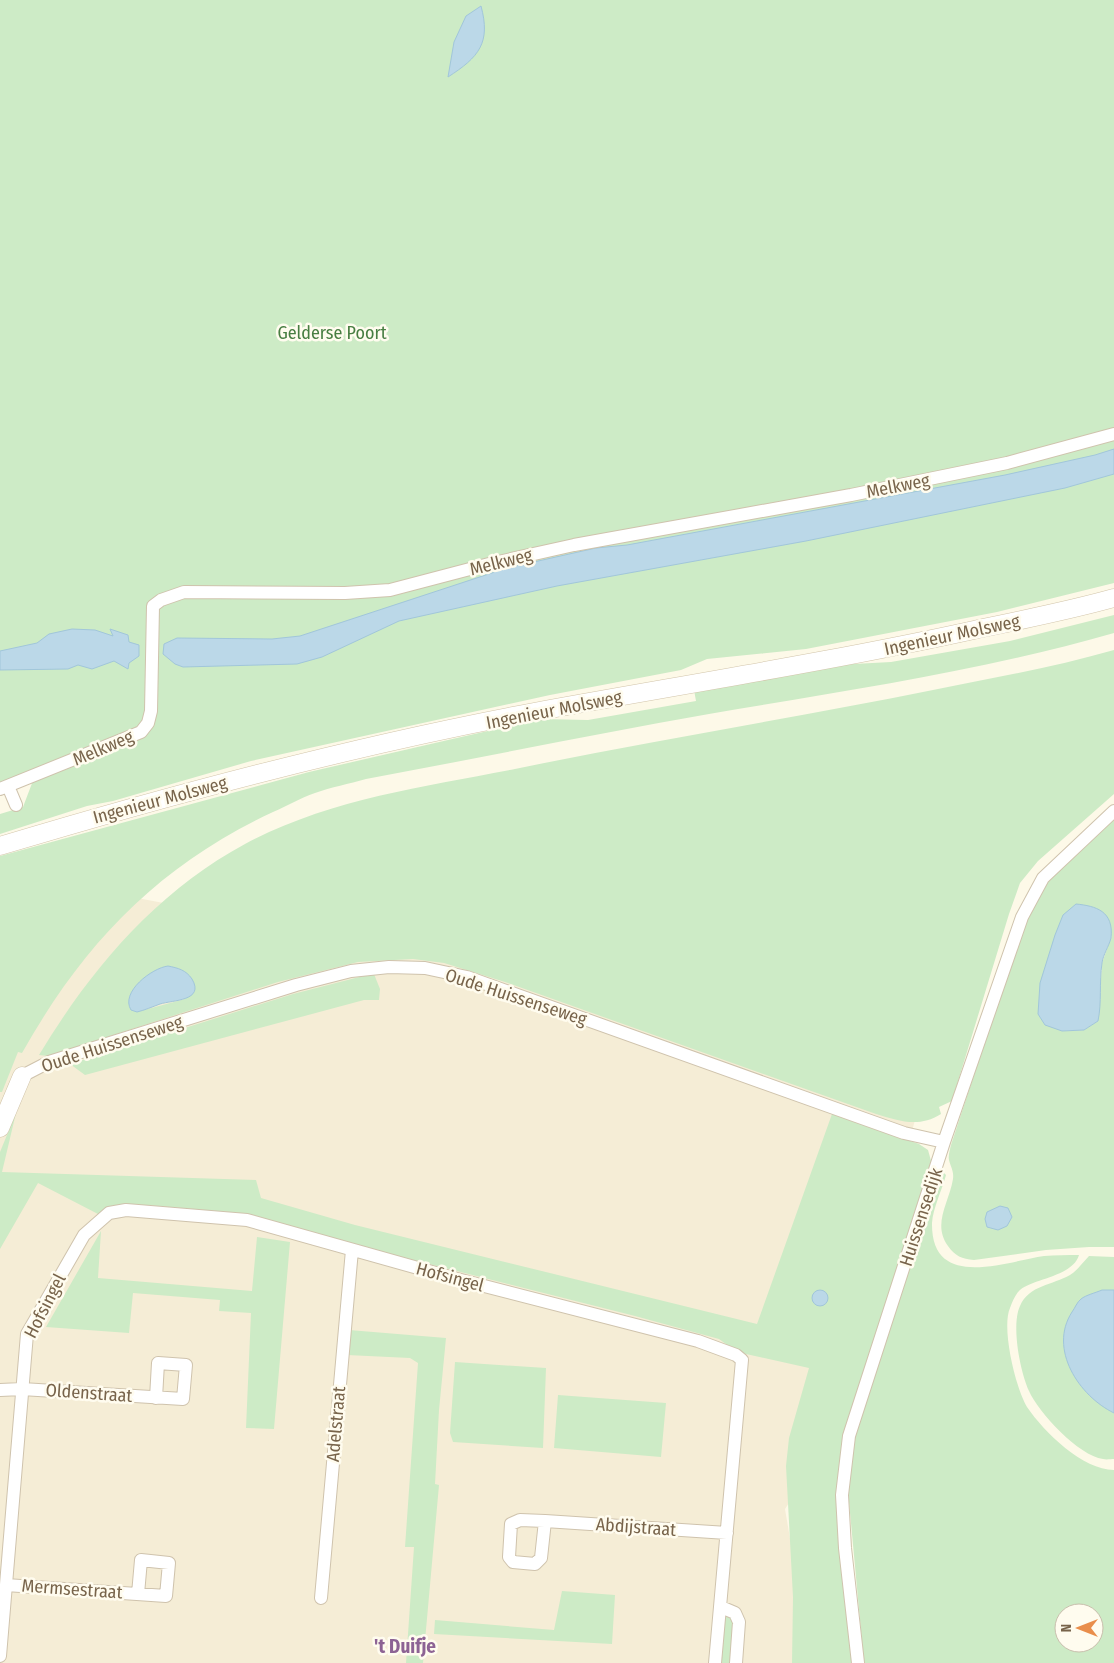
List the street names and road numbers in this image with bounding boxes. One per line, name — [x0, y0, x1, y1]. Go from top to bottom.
street label: Melkweg — [864, 469, 932, 503]
street label: Melkweg — [467, 543, 535, 580]
street label: Ingenieur Molsweg — [882, 610, 1022, 660]
street label: Ingenieur Molsweg — [484, 686, 624, 734]
street label: Melkweg — [69, 725, 137, 771]
street label: Ingenieur Molsweg — [91, 771, 230, 828]
street label: Oude Huissenseweg — [442, 964, 590, 1030]
street label: Oude Huissenseweg — [38, 1011, 186, 1077]
street label: Huissensedijk — [895, 1164, 947, 1269]
street label: Hofsingel — [414, 1257, 487, 1297]
street label: Hofsingel — [19, 1270, 71, 1342]
street label: Oldenstraat — [45, 1379, 133, 1407]
street label: Adelstraat — [322, 1385, 350, 1463]
street label: Abdijstraat — [595, 1513, 677, 1541]
street label: Mermsestraat — [21, 1574, 123, 1604]

